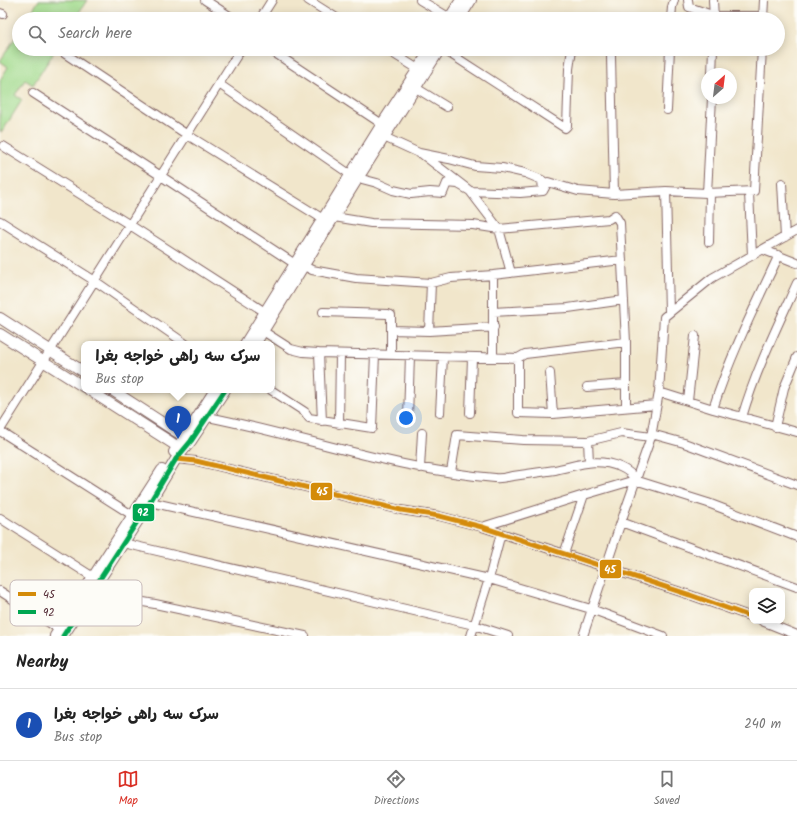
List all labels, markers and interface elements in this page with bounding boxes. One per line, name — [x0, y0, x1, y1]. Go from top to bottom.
search box — [12, 12, 785, 56]
text: Search here — [58, 22, 132, 46]
icon: search — [26, 23, 48, 45]
north arrow — [701, 68, 737, 104]
popup — [81, 341, 275, 393]
text: سرک سه راهی خواجه بغرا — [96, 345, 260, 369]
text: Bus stop — [96, 369, 144, 390]
pin: 1 — [165, 406, 191, 439]
your location — [396, 408, 416, 428]
line badge: 45 — [310, 482, 333, 501]
text: 45 — [316, 483, 329, 501]
line badge: 92 — [132, 503, 155, 522]
text: 92 — [137, 504, 149, 522]
line badge: 45 — [599, 559, 622, 579]
text: 45 — [604, 561, 617, 579]
legend — [10, 580, 142, 626]
text: 45 — [43, 586, 56, 604]
map controls — [749, 588, 785, 624]
button: layers — [749, 588, 785, 624]
text: 92 — [43, 604, 55, 622]
text: Nearby — [16, 649, 68, 676]
text: سرک سه راهی خواجه بغرا — [54, 703, 219, 727]
text: 1 — [27, 714, 31, 735]
text: 240 m — [744, 714, 781, 735]
text: Bus stop — [54, 727, 102, 748]
tab: Map — [117, 768, 139, 810]
tab: Directions — [374, 768, 419, 810]
tab: Saved — [654, 768, 680, 810]

